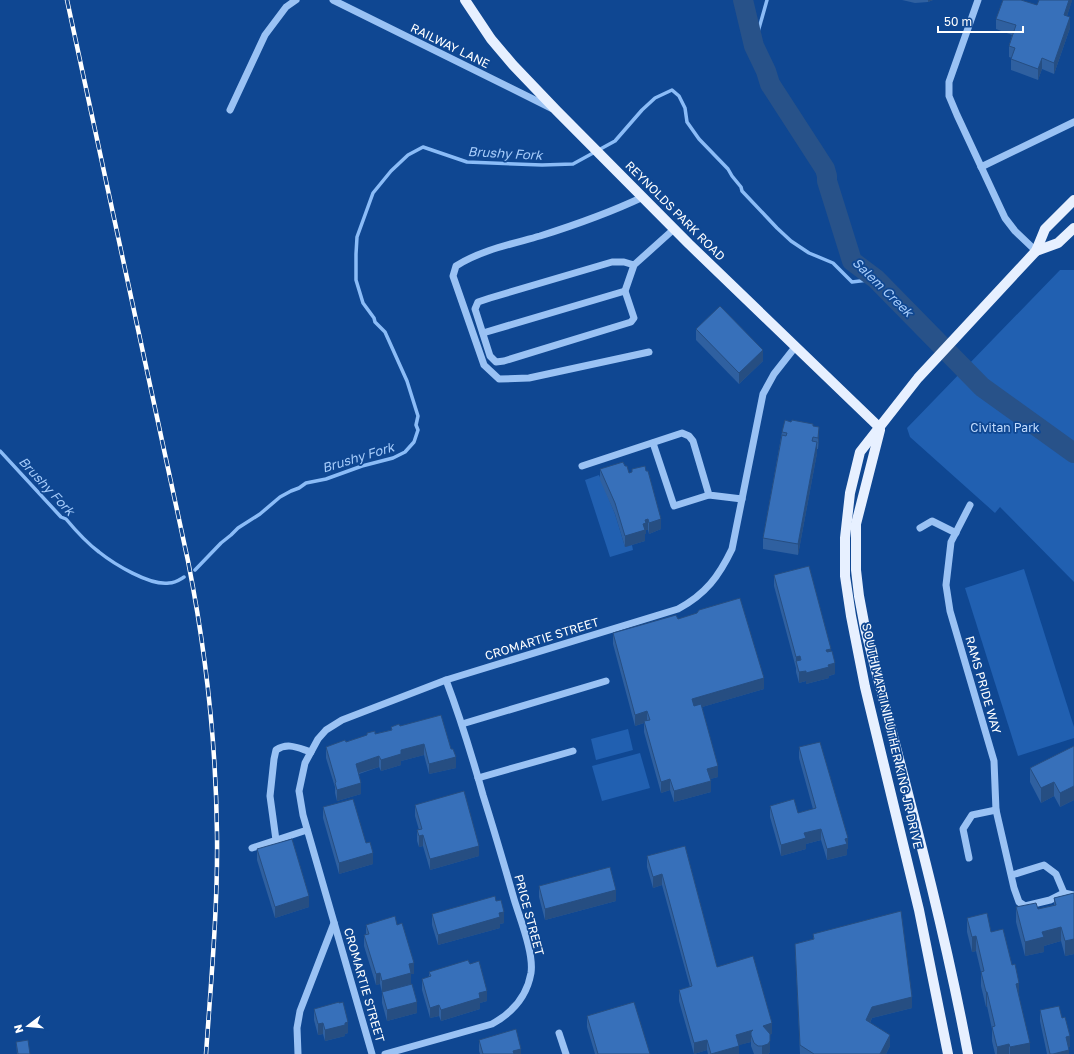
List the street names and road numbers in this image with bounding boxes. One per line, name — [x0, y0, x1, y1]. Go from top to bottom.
street label: RAILWAY LANE — [408, 20, 492, 71]
street label: REYNOLDS PARK ROAD — [622, 158, 728, 264]
street label: CROMARTIE STREET — [483, 614, 601, 663]
street label: SOUTH MARTIN LUTHER KING JR DRIVE — [859, 622, 926, 850]
street label: RAMS PRIDE WAY — [962, 634, 1005, 736]
street label: PRICE STREET — [511, 873, 548, 958]
street label: CROMARTIE STREET — [341, 926, 388, 1044]

